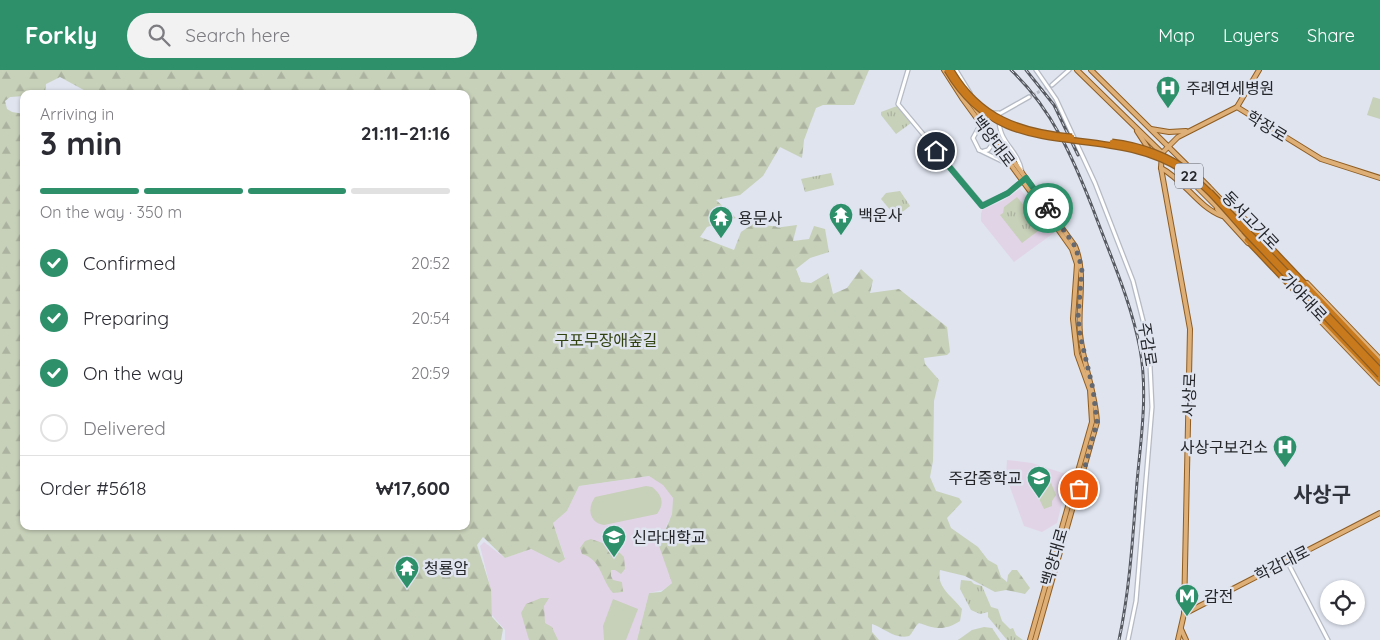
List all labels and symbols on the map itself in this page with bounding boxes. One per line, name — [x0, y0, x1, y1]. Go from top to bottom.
hospital icon: 주례연세병원 — [1155, 75, 1181, 109]
place label: 주례연세병원 — [1186, 78, 1274, 98]
street label: 학장로 — [1243, 106, 1291, 146]
street label: 백양대로 — [968, 111, 1020, 171]
pin — [915, 130, 957, 172]
road number: 22 — [1175, 164, 1203, 188]
courier — [1023, 183, 1073, 233]
street label: 동서고가로 — [1218, 187, 1284, 254]
temple icon: 백운사 — [828, 202, 854, 236]
temple icon: 용문사 — [708, 205, 734, 239]
place label: 백운사 — [858, 205, 902, 225]
place label: 용문사 — [738, 208, 782, 228]
street label: 가야대로 — [1277, 269, 1332, 326]
street label: 주감로 — [1135, 321, 1161, 368]
park label: 구포무장애숲길 — [554, 330, 658, 350]
street label: 사상로 — [1178, 372, 1200, 417]
hospital icon: 사상구보건소 — [1272, 434, 1298, 468]
place label: 사상구보건소 — [1180, 437, 1268, 457]
school or university icon: 주감중학교 — [1026, 465, 1052, 499]
place label: 주감중학교 — [948, 468, 1022, 488]
pin — [1058, 468, 1100, 510]
district label: 사상구 — [1293, 481, 1351, 507]
school or university icon: 신라대학교 — [601, 524, 627, 558]
street label: 백양대로 — [1036, 526, 1072, 588]
place label: 신라대학교 — [632, 527, 706, 547]
street label: 학감대로 — [1251, 541, 1313, 585]
temple icon: 청룡암 — [394, 555, 420, 589]
place label: 청룡암 — [424, 558, 468, 578]
metro station icon: 감전 — [1174, 583, 1200, 617]
place label: 감전 — [1204, 586, 1233, 606]

